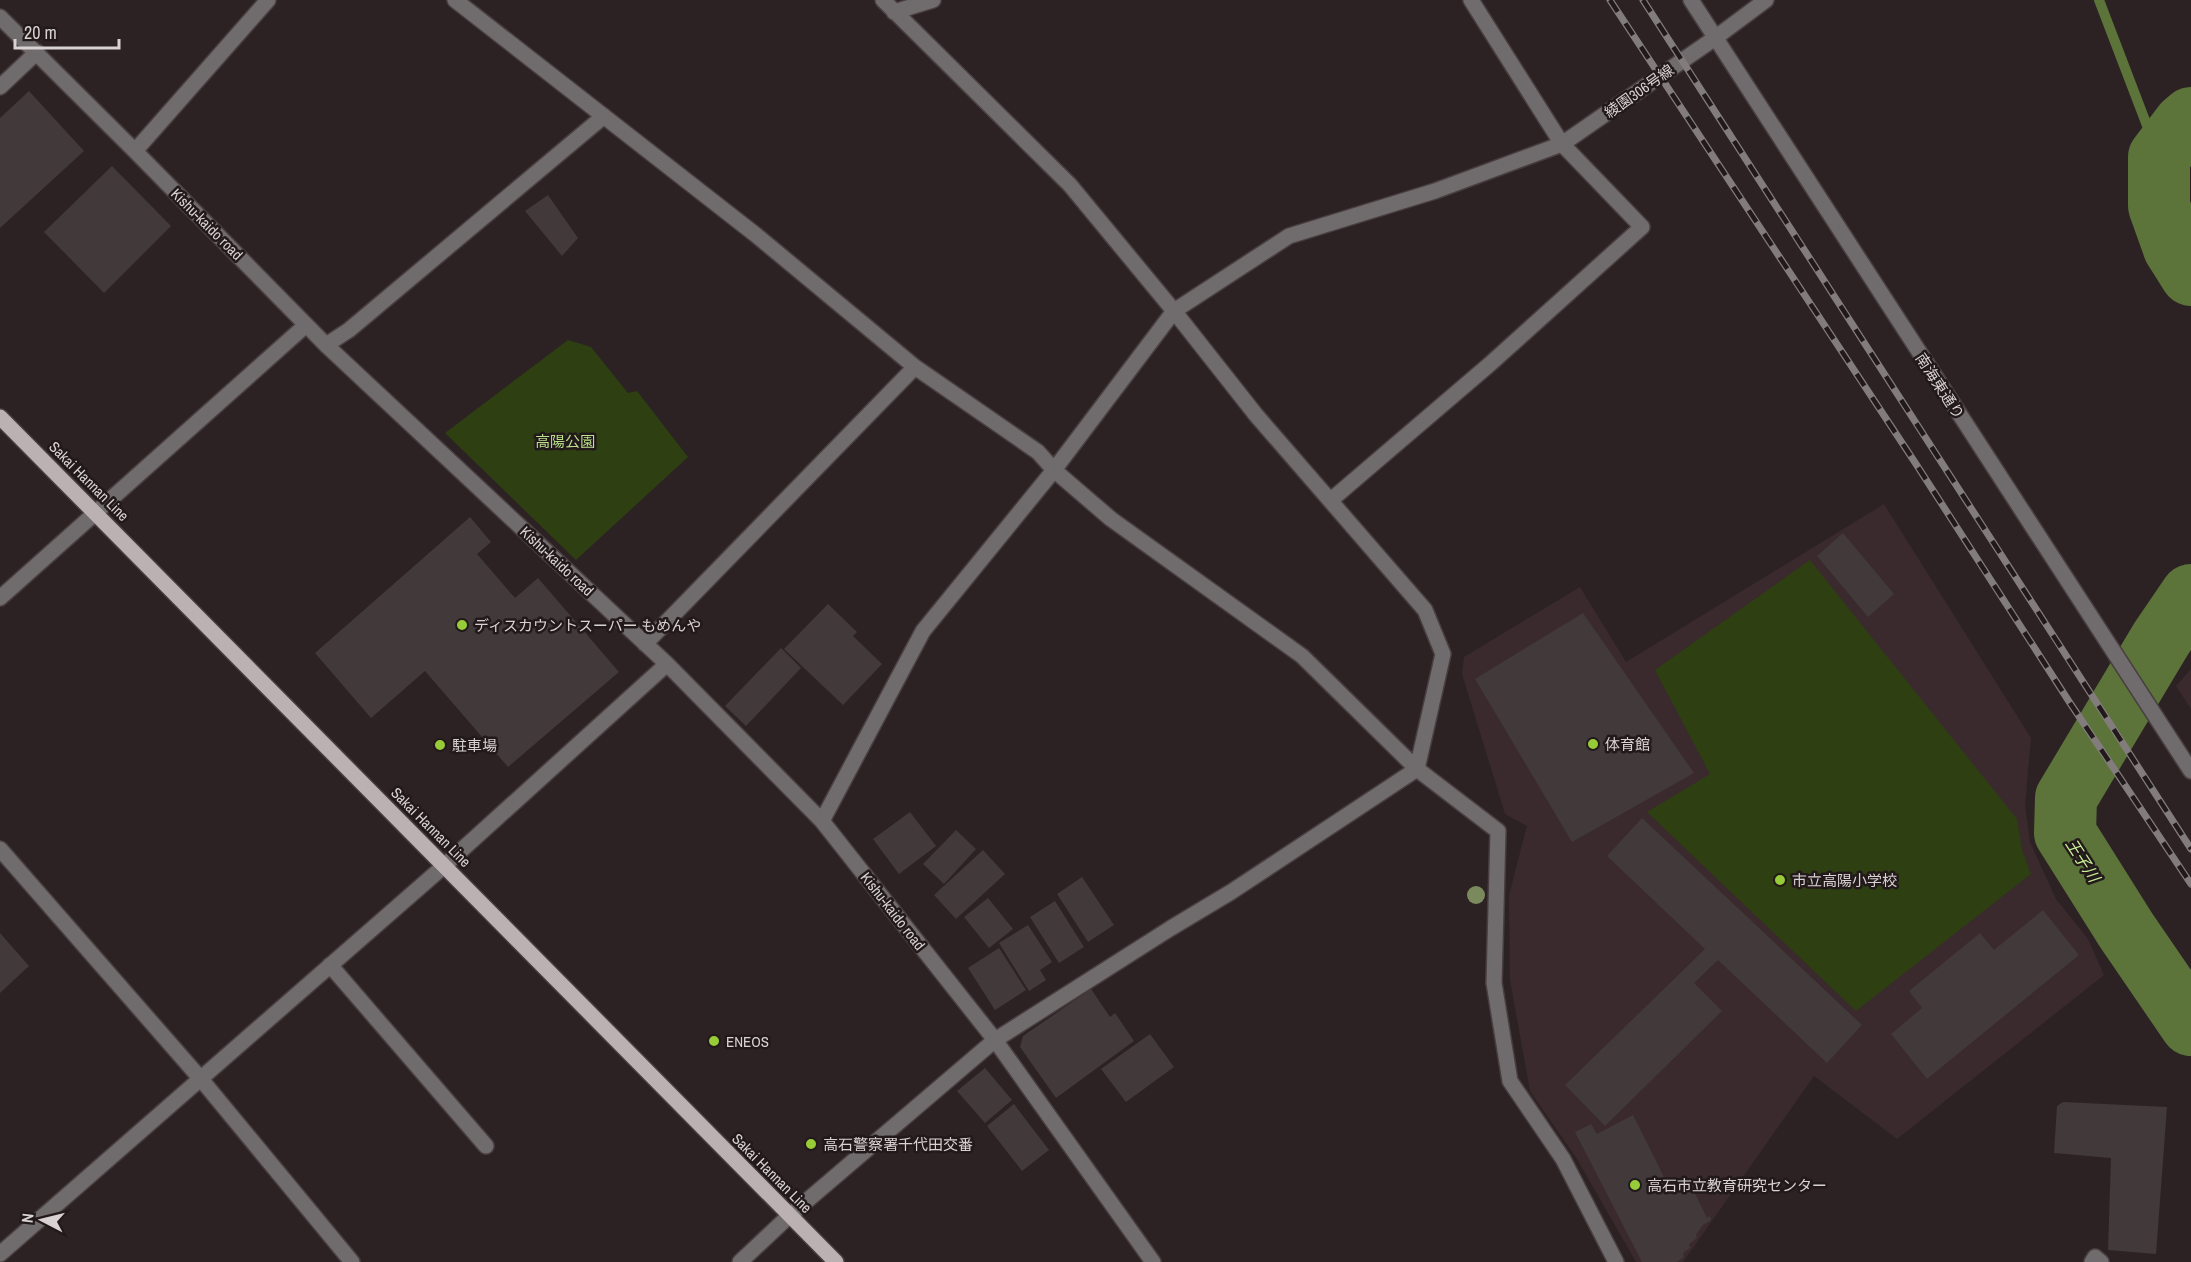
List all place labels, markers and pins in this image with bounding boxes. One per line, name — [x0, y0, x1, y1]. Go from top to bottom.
place label: ディスカウントスーパー もめんや — [474, 615, 701, 636]
marker: ディスカウントスーパー もめんや — [455, 618, 469, 632]
place label: 体育館 — [1605, 734, 1650, 755]
place label: 駐車場 — [452, 735, 497, 756]
marker: 体育館 — [1586, 737, 1600, 751]
marker: 駐車場 — [433, 738, 447, 752]
place label: 市立高陽小学校 — [1792, 870, 1897, 891]
marker: 市立高陽小学校 — [1773, 873, 1787, 887]
place label: ENEOS — [726, 1031, 769, 1052]
marker: ENEOS — [707, 1034, 721, 1048]
place label: 高石警察署千代田交番 — [823, 1134, 973, 1155]
marker: 高石警察署千代田交番 — [804, 1137, 818, 1151]
place label: 高石市立教育研究センター — [1647, 1175, 1827, 1196]
marker: 高石市立教育研究センター — [1628, 1178, 1642, 1192]

